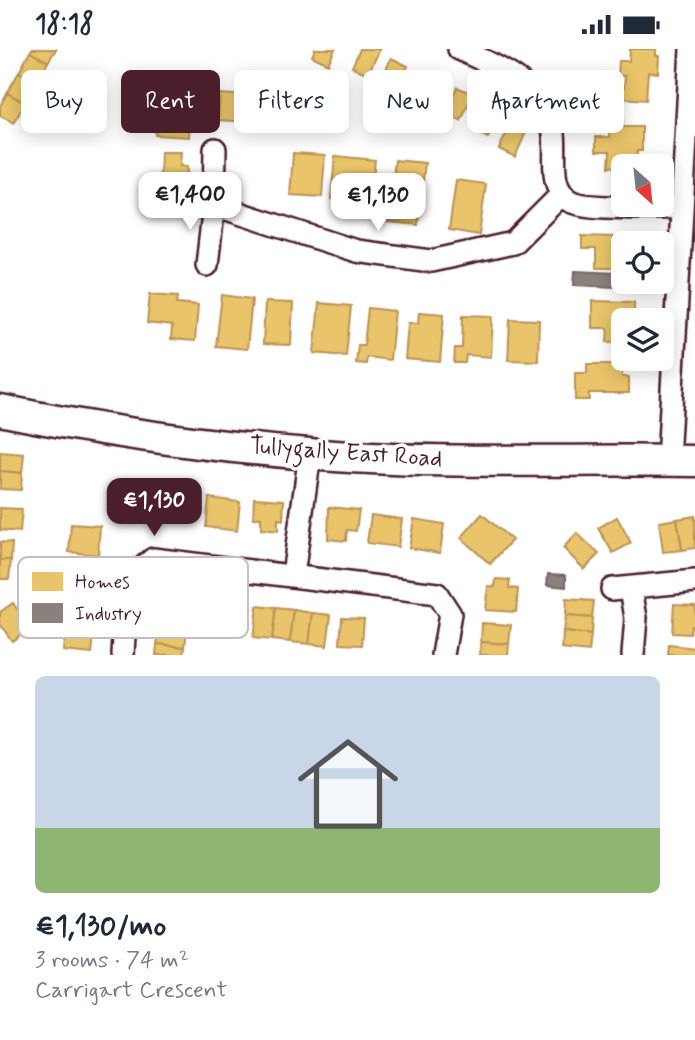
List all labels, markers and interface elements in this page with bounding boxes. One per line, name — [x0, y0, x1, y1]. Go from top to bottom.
text: 18:18 — [35, 8, 94, 42]
chip: Buy — [21, 70, 107, 133]
chip: Rent — [121, 70, 220, 133]
chip: Filters — [234, 70, 349, 133]
chip: New — [363, 70, 453, 133]
chip: Apartment — [467, 70, 624, 133]
north arrow — [611, 154, 674, 217]
map controls — [611, 154, 674, 371]
pin: €1,400 — [133, 173, 247, 232]
pin: €1,130 — [321, 173, 435, 233]
text: €1,400 — [154, 180, 226, 210]
text: €1,130 — [347, 181, 409, 211]
button: locate — [611, 231, 674, 294]
button: layers — [611, 308, 674, 371]
street label: Tullygally East Road — [248, 431, 443, 478]
pin: €1,130 — [97, 479, 211, 538]
text: €1,130 — [123, 486, 185, 516]
legend — [18, 557, 248, 638]
text: Homes — [75, 570, 130, 595]
text: Industry — [75, 602, 142, 627]
icon: home — [285, 721, 411, 847]
text: €1,130/mo — [35, 907, 166, 946]
text: 3 rooms · 74 m² — [35, 946, 189, 976]
text: Carrigart Crescent — [35, 976, 227, 1006]

